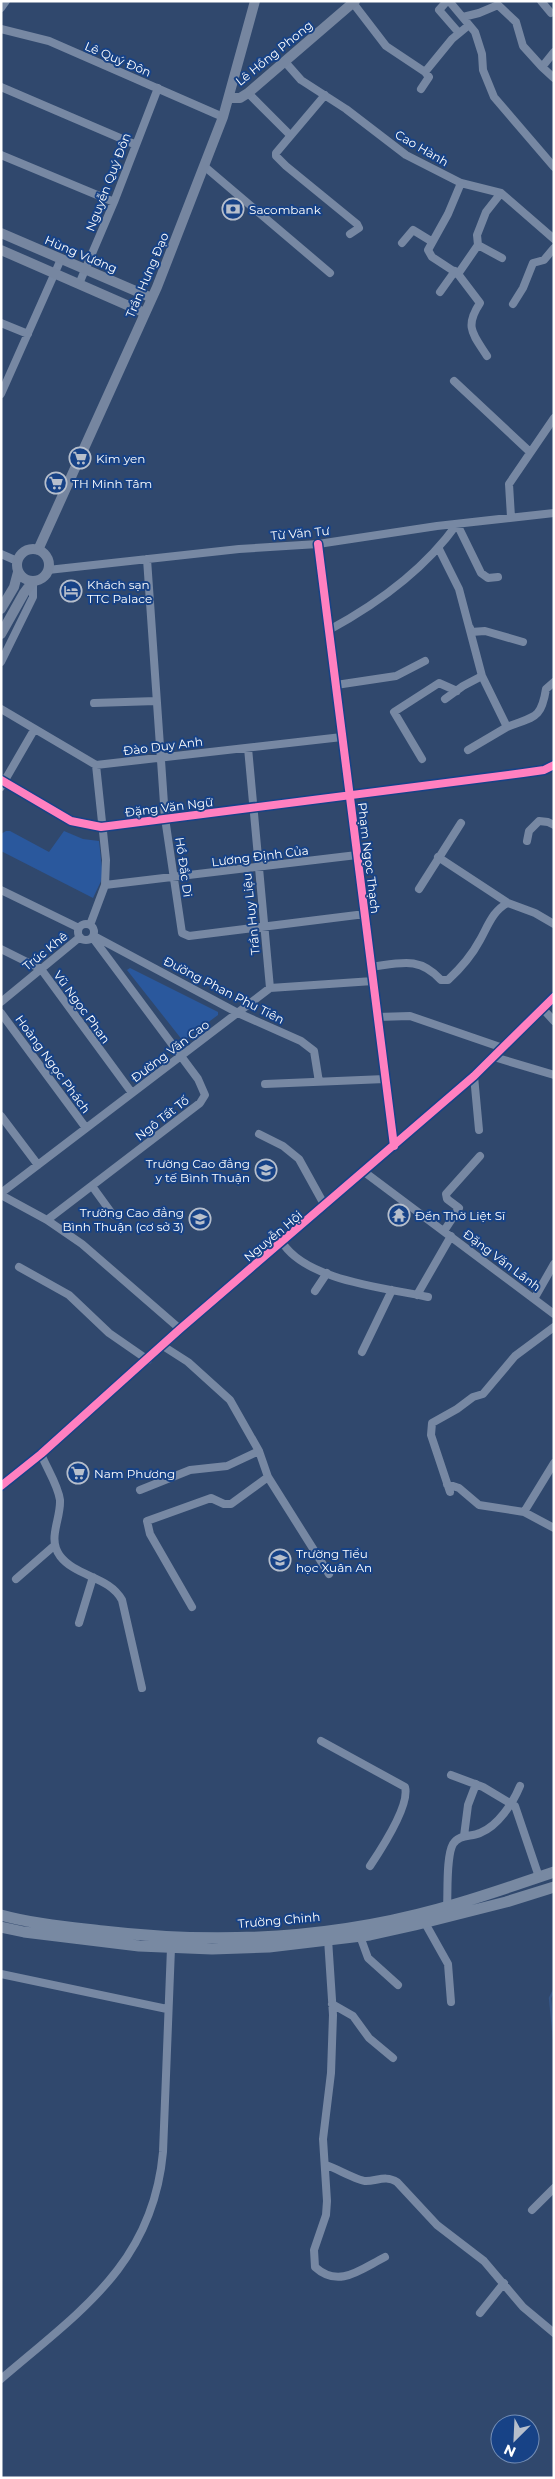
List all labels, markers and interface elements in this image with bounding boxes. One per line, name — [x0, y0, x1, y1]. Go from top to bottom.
street label: Lê Hồng Phong — [232, 17, 316, 89]
street label: Lê Quý Đôn — [83, 38, 153, 80]
street label: Cao Hành — [393, 127, 451, 169]
street label: Nguyễn Quý Đôn — [82, 131, 134, 233]
bank icon: Sacombank — [221, 197, 245, 221]
place label: Sacombank — [249, 202, 322, 217]
street label: Trần Hưng Đạo — [122, 230, 172, 320]
street label: Hùng Vương — [43, 232, 119, 276]
supermarket icon: Kim yen — [68, 446, 92, 470]
place label: Kim yen — [96, 451, 145, 466]
supermarket icon: TH Minh Tâm — [44, 471, 68, 495]
place label: TH Minh Tâm — [72, 476, 152, 491]
street label: Từ Văn Tư — [270, 523, 330, 543]
place label: Khách sạn TTC Palace — [87, 577, 152, 606]
hotel icon: Khách sạn TTC Palace — [59, 579, 83, 603]
street label: Đào Duy Anh — [122, 734, 204, 758]
street label: Đặng Văn Ngữ — [124, 794, 214, 820]
street label: Phạm Ngọc Thạch — [355, 802, 383, 914]
street label: Hồ Đắc Di — [172, 836, 196, 898]
street label: Lương Định Của — [211, 843, 309, 869]
street label: Trần Huy Liệu — [239, 872, 263, 956]
street label: Trúc Khê — [20, 928, 70, 974]
street label: Đường Phan Phu Tiên — [161, 953, 287, 1027]
street label: Vũ Ngọc Phan — [51, 968, 113, 1046]
street label: Hoàng Ngọc Phách — [12, 1012, 94, 1116]
street label: Đường Văn Cao — [128, 1017, 212, 1085]
street label: Ngô Tất Tố — [132, 1092, 192, 1144]
place label: Trường Cao đẳng y tế Bình Thuận — [146, 1156, 250, 1185]
school or university icon: Trường Cao đẳng y tế Bình Thuận — [254, 1158, 278, 1182]
temple icon: Đền Thờ Liệt Sĩ — [387, 1203, 411, 1227]
place label: Trường Cao đẳng Bình Thuận (cơ sở 3) — [62, 1205, 184, 1234]
school or university icon: Trường Cao đẳng Bình Thuận (cơ sở 3) — [188, 1207, 212, 1231]
street label: Nguyễn Hội — [241, 1207, 305, 1265]
place label: Đền Thờ Liệt Sĩ — [415, 1208, 506, 1223]
street label: Đặng Văn Lãnh — [460, 1226, 544, 1294]
supermarket icon: Nam Phương — [66, 1461, 90, 1485]
place label: Nam Phương — [94, 1466, 175, 1481]
place label: Trường Tiểu học Xuân An — [296, 1546, 372, 1575]
school or university icon: Trường Tiểu học Xuân An — [268, 1548, 292, 1572]
street label: Trường Chinh — [237, 1909, 321, 1931]
north arrow — [490, 2414, 540, 2464]
text: N — [501, 2440, 519, 2461]

